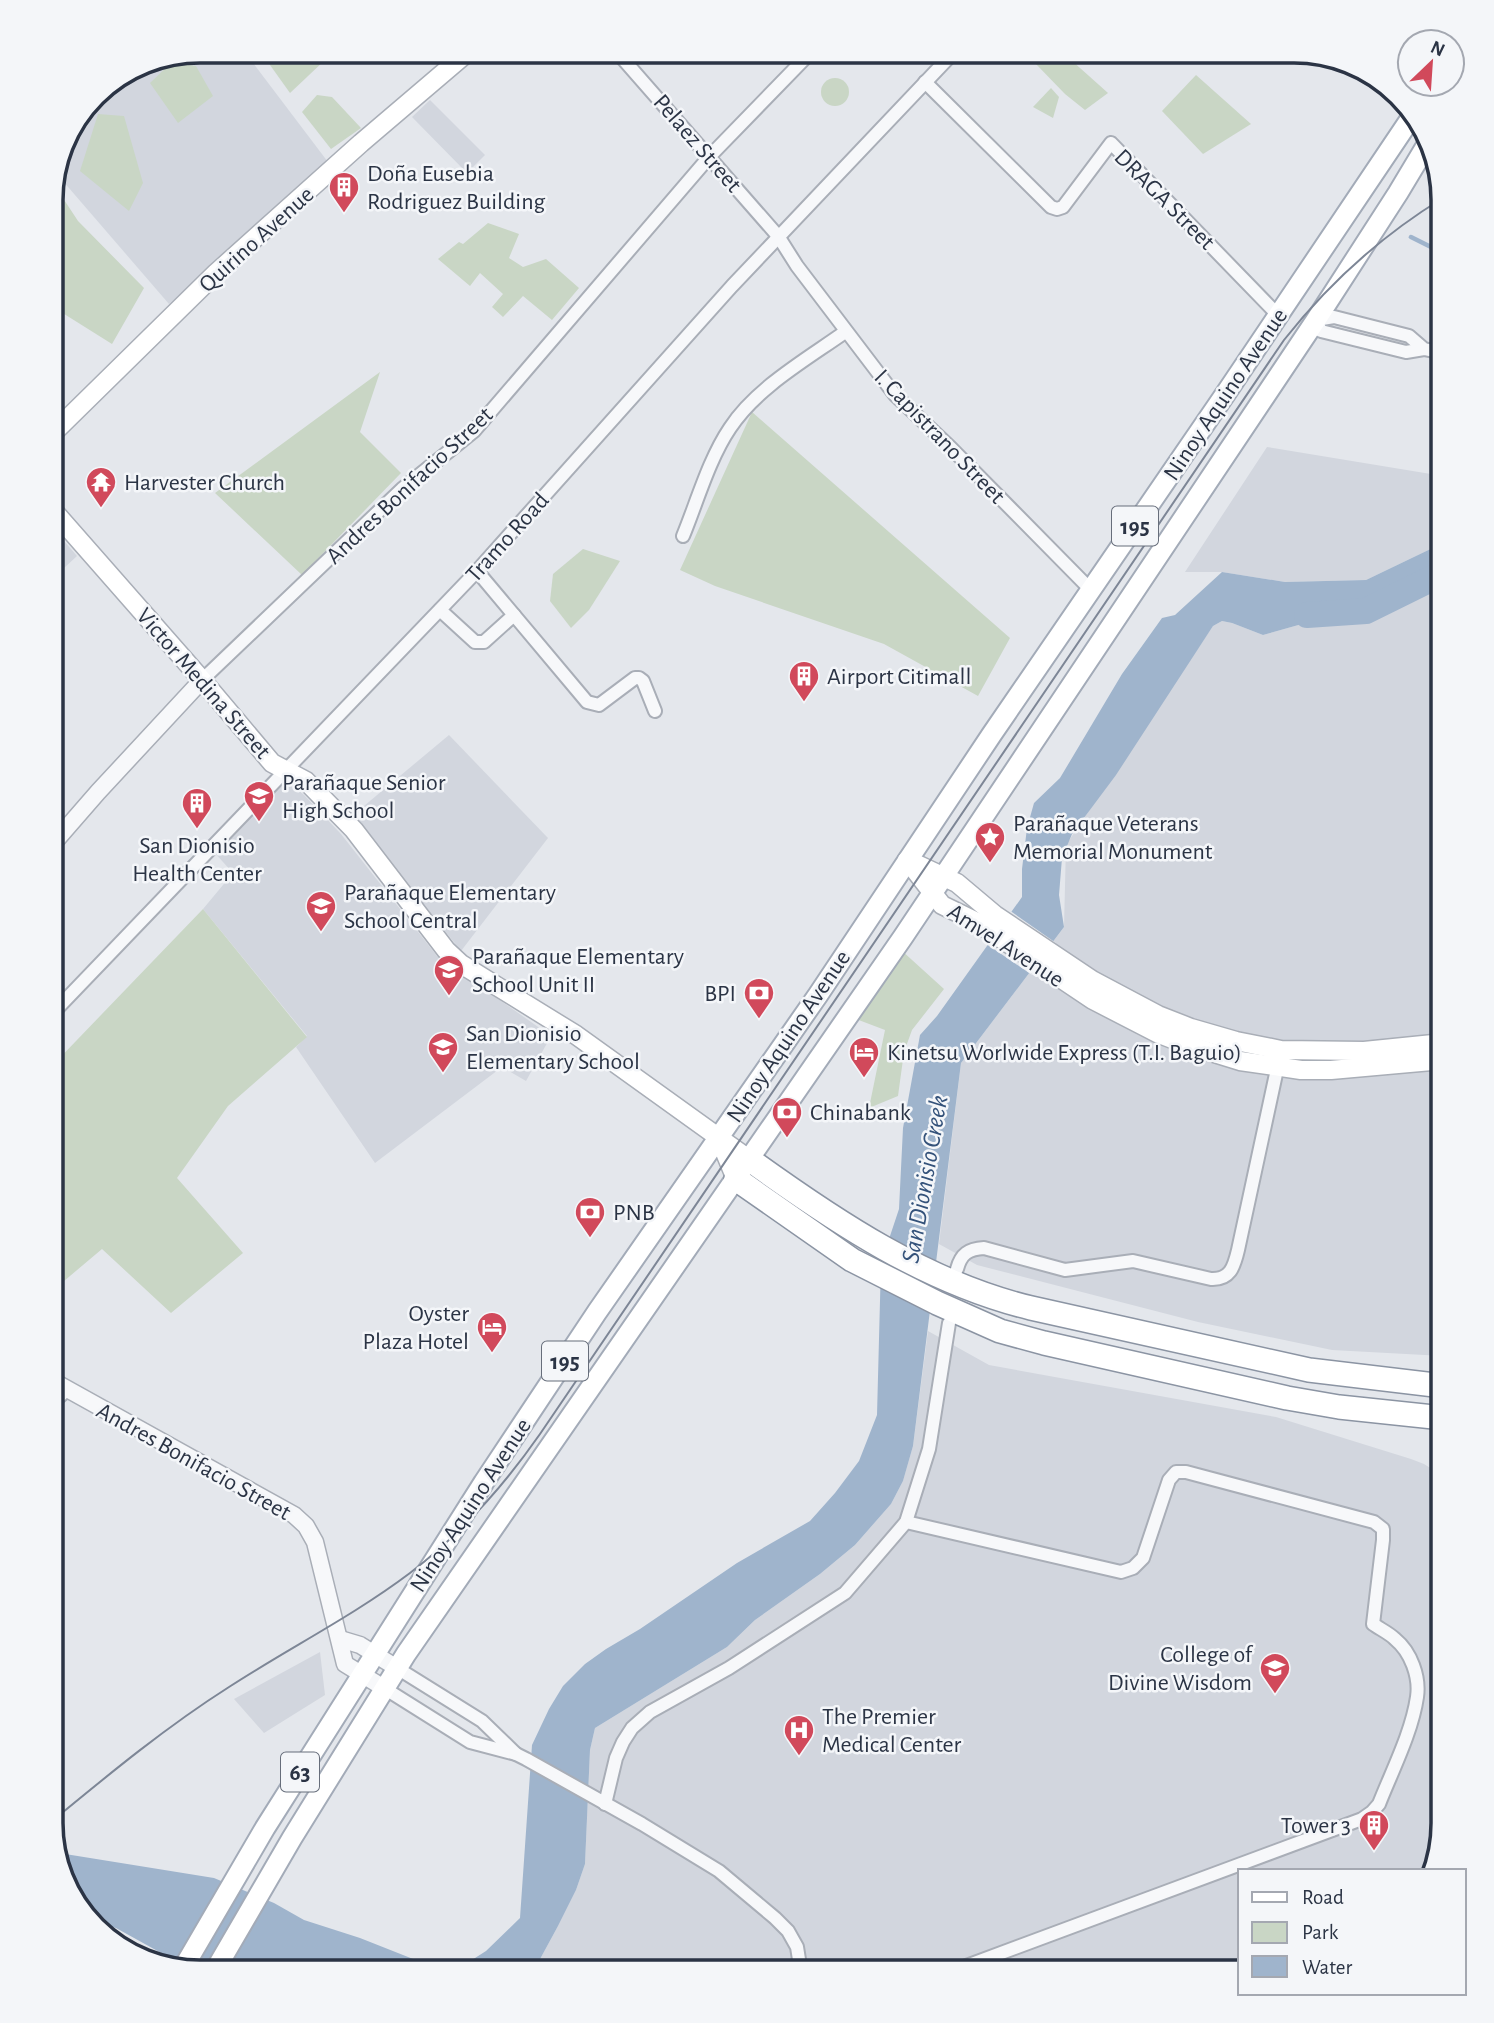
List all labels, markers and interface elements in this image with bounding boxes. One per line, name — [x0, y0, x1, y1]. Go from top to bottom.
north arrow — [1396, 28, 1466, 98]
text: N — [1428, 38, 1448, 60]
street label: Pelaez Street — [649, 90, 746, 197]
street label: DRAGA Street — [1109, 145, 1219, 255]
place label: Doña Eusebia Rodriguez Building — [367, 162, 546, 214]
building icon: Doña Eusebia Rodriguez Building — [327, 170, 361, 214]
street label: Quirino Avenue — [195, 182, 319, 297]
street label: Ninoy Aquino Avenue — [1159, 304, 1292, 485]
street label: I. Capistrano Street — [869, 365, 1009, 509]
street label: Andres Bonifacio Street — [322, 402, 498, 569]
temple icon: Harvester Church — [84, 465, 118, 509]
place label: Harvester Church — [124, 471, 285, 495]
street label: Tramo Road — [462, 488, 554, 587]
road number: 195 — [1112, 506, 1158, 546]
street label: Victor Medina Street — [132, 604, 275, 764]
building icon: Airport Citimall — [787, 659, 821, 703]
place label: Airport Citimall — [827, 665, 971, 689]
place label: Parañaque Senior High School — [282, 771, 446, 823]
school or university icon: Parañaque Senior High School — [242, 779, 276, 823]
building icon: San Dionisio Health Center — [180, 786, 214, 830]
place label: Parañaque Veterans Memorial Monument — [1013, 812, 1213, 864]
place icon: Parañaque Veterans Memorial Monument — [973, 820, 1007, 864]
place label: San Dionisio Health Center — [132, 834, 262, 886]
place label: Parañaque Elementary School Central — [344, 881, 556, 933]
school or university icon: Parañaque Elementary School Central — [304, 889, 338, 933]
street label: Amvel Avenue — [943, 900, 1068, 992]
place label: Parañaque Elementary School Unit II — [472, 945, 684, 997]
street label: Ninoy Aquino Avenue — [722, 946, 855, 1127]
school or university icon: Parañaque Elementary School Unit II — [432, 953, 466, 997]
bank icon: BPI — [742, 976, 776, 1020]
place label: BPI — [704, 982, 736, 1006]
place label: San Dionisio Elementary School — [466, 1022, 640, 1074]
school or university icon: San Dionisio Elementary School — [426, 1030, 460, 1074]
hotel icon: Kinetsu Worlwide Express (T.I. Baguio) — [847, 1035, 881, 1079]
place label: Kinetsu Worlwide Express (T.I. Baguio) — [887, 1041, 1242, 1065]
water label: San Dionisio Creek — [897, 1093, 953, 1265]
bank icon: Chinabank — [770, 1095, 804, 1139]
place label: Chinabank — [810, 1101, 911, 1125]
bank icon: PNB — [573, 1195, 607, 1239]
place label: PNB — [613, 1201, 655, 1225]
place label: Oyster Plaza Hotel — [363, 1302, 469, 1354]
hotel icon: Oyster Plaza Hotel — [475, 1310, 509, 1354]
road number: 195 — [542, 1342, 588, 1380]
street label: Andres Bonifacio Street — [92, 1399, 295, 1525]
street label: Ninoy Aquino Avenue — [406, 1414, 536, 1597]
place label: College of Divine Wisdom — [1108, 1643, 1254, 1695]
school or university icon: College of Divine Wisdom — [1258, 1651, 1292, 1695]
place label: The Premier Medical Center — [822, 1705, 962, 1757]
hospital icon: The Premier Medical Center — [782, 1713, 816, 1757]
road number: 63 — [281, 1752, 319, 1792]
building icon: Tower 3 — [1357, 1808, 1391, 1852]
place label: Tower 3 — [1281, 1814, 1351, 1838]
legend — [1238, 1869, 1466, 1995]
text: Road — [1302, 1887, 1344, 1908]
text: Park — [1302, 1922, 1339, 1943]
text: Water — [1302, 1957, 1352, 1978]

